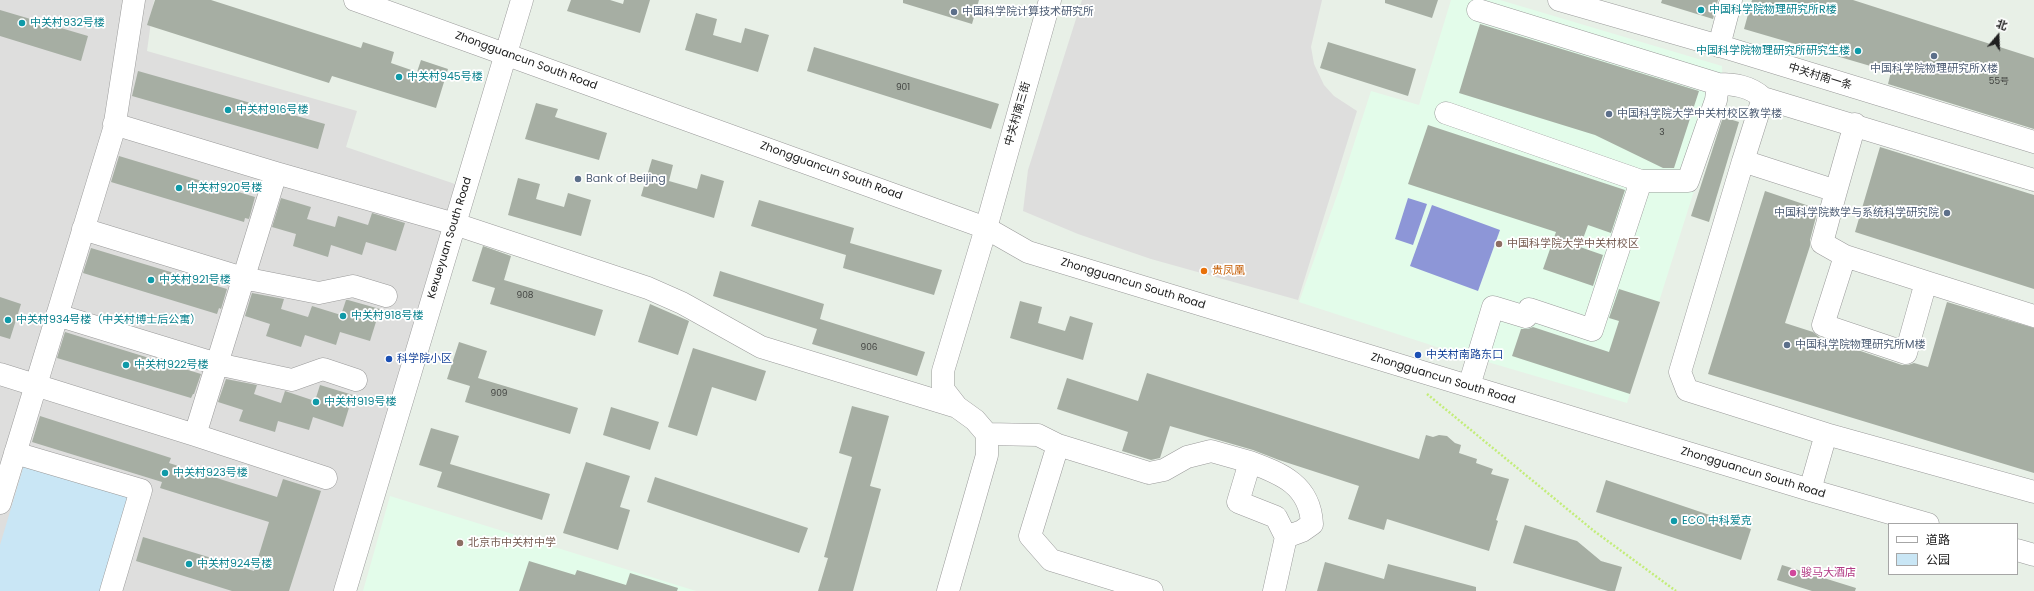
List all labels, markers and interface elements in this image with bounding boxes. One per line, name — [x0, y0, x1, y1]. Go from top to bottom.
place label: 中国科学院物理研究所R楼 — [1709, 3, 1837, 17]
place label: 中国科学院计算技术研究所 — [962, 5, 1094, 19]
marker: 中国科学院物理研究所R楼 — [1696, 5, 1706, 15]
marker: 中国科学院计算技术研究所 — [949, 7, 959, 17]
text: 北 — [1994, 15, 2010, 34]
place label: 中关村932号楼 — [30, 16, 105, 30]
north arrow — [1978, 16, 2018, 56]
marker: 中关村932号楼 — [17, 18, 27, 28]
street label: Zhongguancun South Road — [453, 29, 599, 93]
place label: 中国科学院物理研究所研究生楼 — [1696, 44, 1850, 58]
marker: 中国科学院物理研究所研究生楼 — [1853, 46, 1863, 56]
marker: 中国科学院物理研究所X楼 — [1929, 51, 1939, 61]
street label: 中关村南一条 — [1787, 61, 1853, 93]
place label: 中国科学院物理研究所X楼 — [1870, 62, 1998, 76]
place label: 中关村945号楼 — [407, 70, 483, 84]
marker: 中关村945号楼 — [394, 72, 404, 82]
house number: 55号 — [1989, 77, 2009, 87]
street label: 中关村南三街 — [1003, 80, 1033, 148]
house number: 901 — [896, 83, 910, 93]
place label: 中关村916号楼 — [236, 103, 308, 117]
marker: 中关村916号楼 — [223, 105, 233, 115]
place label: 中国科学院大学中关村校区教学楼 — [1617, 107, 1782, 121]
marker: 中国科学院大学中关村校区教学楼 — [1604, 109, 1614, 119]
house number: 3 — [1659, 128, 1665, 138]
street label: Zhongguancun South Road — [758, 139, 904, 203]
place label: Bank of Beijing — [586, 172, 666, 186]
marker: Bank of Beijing — [573, 174, 583, 184]
street label: Kexueyuan South Road — [425, 176, 475, 300]
place label: 中关村920号楼 — [187, 181, 262, 195]
marker: 中关村920号楼 — [174, 183, 184, 193]
place label: 中国科学院数学与系统科学研究院 — [1774, 206, 1939, 220]
marker: 中国科学院数学与系统科学研究院 — [1942, 208, 1952, 218]
place label: 中国科学院大学中关村校区 — [1507, 237, 1639, 251]
marker: 中国科学院大学中关村校区 — [1494, 239, 1504, 249]
street label: Zhongguancun South Road — [1059, 256, 1207, 312]
place label: 贵凤凰 — [1212, 264, 1245, 278]
marker: 贵凤凰 — [1199, 266, 1209, 276]
place label: 中关村921号楼 — [159, 273, 231, 287]
marker: 中关村921号楼 — [146, 275, 156, 285]
house number: 908 — [516, 291, 534, 301]
place label: 中关村918号楼 — [351, 309, 423, 323]
marker: 中关村918号楼 — [338, 311, 348, 321]
place label: 中关村934号楼（中关村博士后公寓） — [16, 313, 201, 327]
marker: 中关村934号楼（中关村博士后公寓） — [3, 315, 13, 325]
place label: 中国科学院物理研究所M楼 — [1795, 338, 1925, 352]
marker: 中国科学院物理研究所M楼 — [1782, 340, 1792, 350]
house number: 906 — [860, 343, 878, 353]
place label: 中关村南路东口 — [1426, 348, 1503, 362]
marker: 中关村南路东口 — [1413, 350, 1423, 360]
street label: Zhongguancun South Road — [1369, 351, 1517, 407]
place label: 科学院小区 — [397, 352, 452, 366]
marker: 科学院小区 — [384, 354, 394, 364]
place label: 中关村922号楼 — [134, 358, 209, 372]
marker: 中关村922号楼 — [121, 360, 131, 370]
house number: 909 — [491, 389, 507, 399]
place label: 中关村919号楼 — [324, 395, 396, 409]
marker: 中关村919号楼 — [311, 397, 321, 407]
street label: Zhongguancun South Road — [1679, 445, 1827, 501]
place label: 中关村923号楼 — [173, 466, 248, 480]
marker: 中关村923号楼 — [160, 468, 170, 478]
place label: ECO 中科爱克 — [1682, 514, 1752, 528]
marker: ECO 中科爱克 — [1669, 516, 1679, 526]
legend — [1888, 523, 2018, 575]
text: 道路 — [1926, 531, 1950, 548]
place label: 北京市中关村中学 — [468, 536, 556, 550]
marker: 北京市中关村中学 — [455, 538, 465, 548]
text: 公园 — [1926, 551, 1950, 568]
place label: 中关村924号楼 — [197, 557, 272, 571]
marker: 中关村924号楼 — [184, 559, 194, 569]
place label: 骏马大酒店 — [1801, 566, 1856, 580]
marker: 骏马大酒店 — [1788, 568, 1798, 578]

